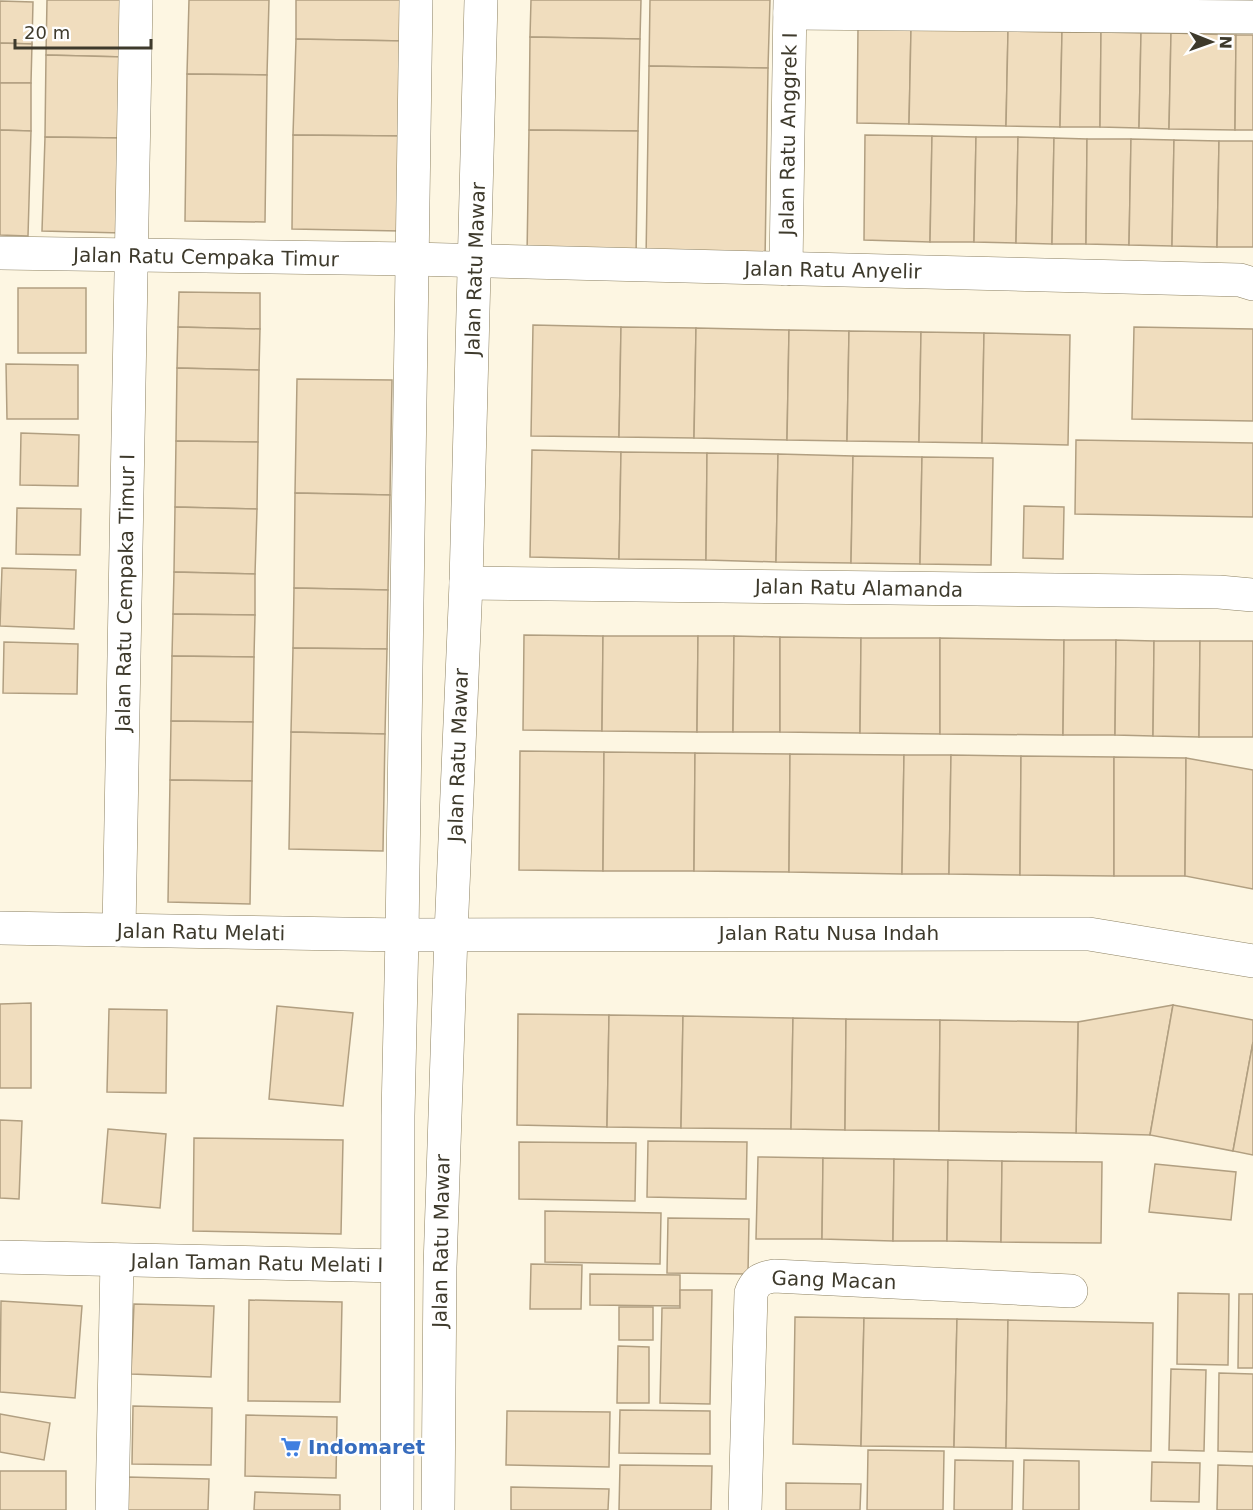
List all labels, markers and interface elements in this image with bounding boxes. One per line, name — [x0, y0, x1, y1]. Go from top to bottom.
scale bar — [15, 12, 152, 50]
north arrow — [1181, 12, 1241, 72]
text: 20 m — [24, 22, 70, 43]
street label: Jalan Ratu Anggrek I — [774, 32, 802, 238]
text: N — [1216, 35, 1235, 49]
street label: Jalan Ratu Mawar — [460, 181, 490, 358]
street label: Jalan Ratu Cempaka Timur — [71, 243, 340, 271]
street label: Jalan Ratu Anyelir — [742, 256, 923, 284]
street label: Jalan Ratu Cempaka Timur I — [111, 454, 139, 734]
street label: Jalan Ratu Alamanda — [753, 574, 963, 602]
street label: Jalan Ratu Mawar — [443, 667, 473, 844]
street label: Jalan Ratu Melati — [115, 918, 285, 945]
street label: Jalan Ratu Nusa Indah — [717, 921, 939, 945]
street label: Jalan Ratu Mawar — [427, 1153, 455, 1330]
street label: Jalan Taman Ratu Melati I — [129, 1249, 383, 1277]
street label: Gang Macan — [771, 1266, 897, 1294]
supermarket icon: Indomaret — [279, 1435, 303, 1459]
place label: Indomaret — [308, 1435, 426, 1459]

